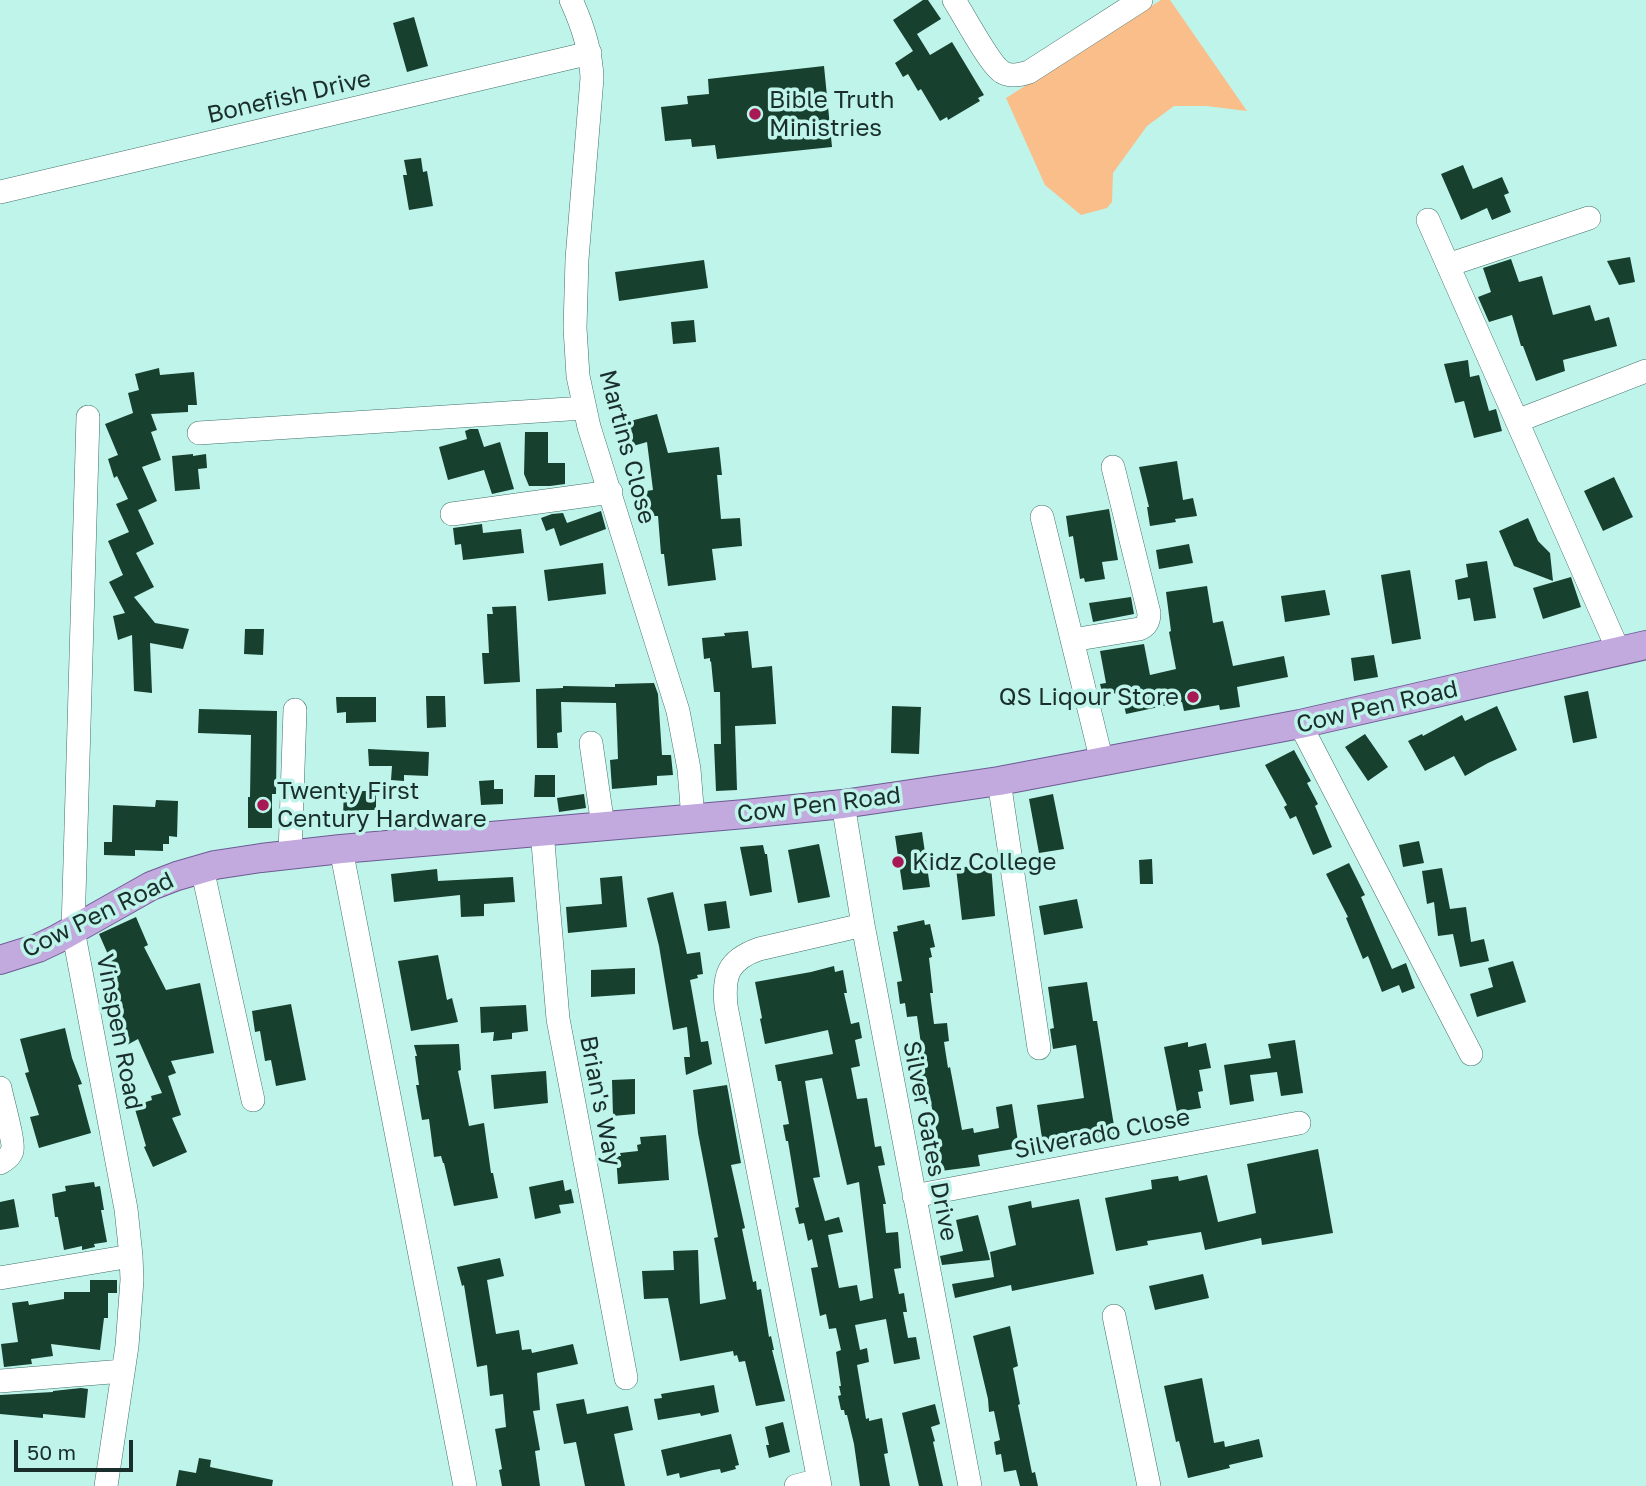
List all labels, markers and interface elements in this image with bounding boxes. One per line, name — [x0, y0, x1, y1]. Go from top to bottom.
street label: Bonefish Drive — [204, 64, 374, 130]
place label: Bible Truth Ministries — [769, 86, 895, 142]
marker: Bible Truth Ministries — [747, 106, 763, 122]
street label: Martins Close — [593, 367, 661, 527]
street label: Cow Pen Road — [1293, 674, 1461, 740]
place label: QS Liqour Store — [999, 683, 1179, 711]
marker: QS Liqour Store — [1185, 689, 1201, 705]
place label: Twenty First Century Hardware — [277, 777, 487, 833]
street label: Cow Pen Road — [735, 781, 903, 829]
marker: Twenty First Century Hardware — [255, 797, 271, 813]
place label: Kidz College — [912, 848, 1056, 876]
marker: Kidz College — [890, 854, 906, 870]
street label: Cow Pen Road — [18, 866, 178, 964]
street label: Vinspen Road — [90, 952, 148, 1112]
street label: Brian's Way — [573, 1033, 627, 1169]
street label: Silver Gates Drive — [896, 1039, 964, 1243]
street label: Silverado Close — [1012, 1103, 1192, 1165]
scale bar — [18, 1426, 136, 1470]
text: 50 m — [27, 1439, 76, 1465]

